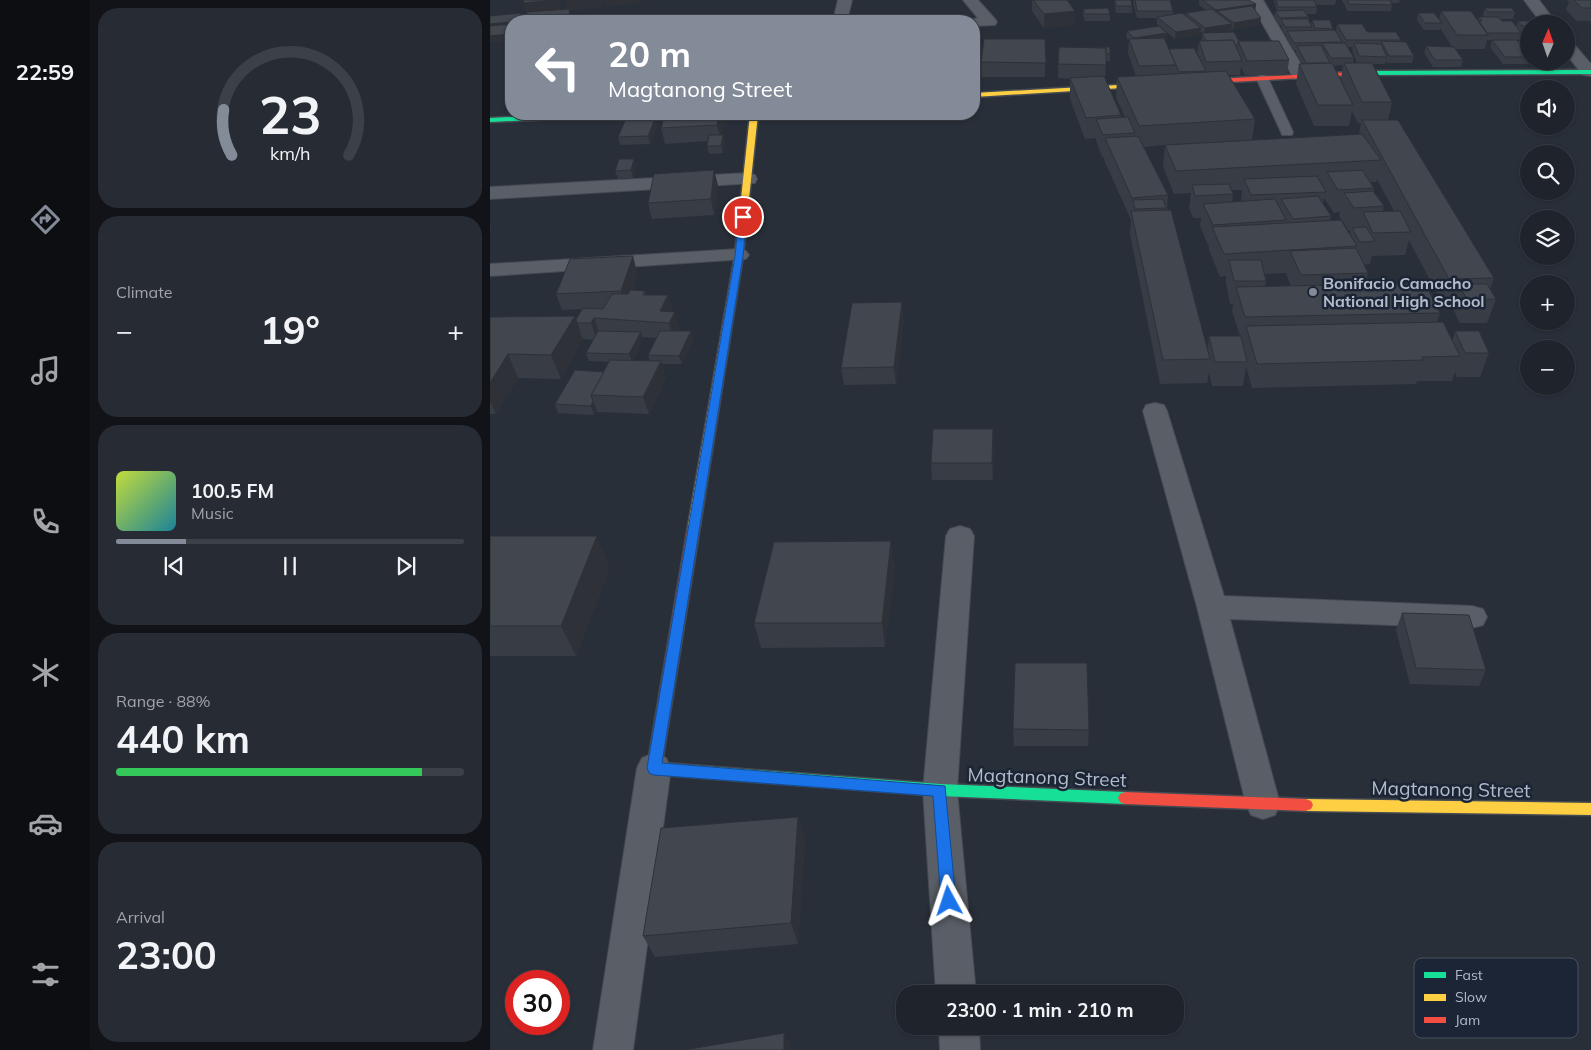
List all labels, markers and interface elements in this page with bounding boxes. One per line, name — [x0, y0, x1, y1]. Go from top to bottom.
north arrow — [1520, 15, 1575, 70]
map controls — [1520, 15, 1575, 395]
text: 20 m — [608, 32, 691, 76]
icon: left — [525, 35, 590, 100]
text: 22:59 — [16, 58, 74, 86]
text: Magtanong Street — [608, 75, 792, 103]
button: sound — [1520, 80, 1575, 135]
text: 23 — [259, 82, 321, 147]
text: km/h — [270, 142, 310, 164]
button: search — [1520, 145, 1575, 200]
pin — [722, 196, 764, 238]
icon: directions — [28, 202, 63, 237]
icon: arrive — [729, 203, 757, 231]
button: layers — [1520, 210, 1575, 265]
place label: Bonifacio Camacho National High School — [1323, 273, 1485, 311]
button: + — [1520, 275, 1575, 330]
text: Climate — [116, 282, 172, 302]
marker: Bonifacio Camacho National High School — [1307, 286, 1319, 298]
text: 19° — [260, 306, 320, 354]
text: − — [116, 313, 133, 348]
text: + — [447, 313, 464, 348]
button: − — [1520, 340, 1575, 395]
icon: music — [28, 353, 63, 388]
text: 100.5 FM — [191, 479, 274, 503]
text: Music — [191, 503, 234, 523]
icon: phone — [28, 504, 63, 539]
icon: previous — [160, 552, 188, 580]
icon: pause — [276, 552, 304, 580]
icon: next — [392, 552, 420, 580]
icon: climate — [28, 655, 63, 690]
text: Range · 88% — [116, 691, 211, 711]
text: 440 km — [116, 715, 250, 763]
street label: Magtanong Street — [967, 762, 1127, 792]
street label: Magtanong Street — [1371, 776, 1531, 802]
icon: car — [28, 806, 63, 841]
position arrow — [922, 874, 974, 926]
text: Arrival — [116, 907, 165, 927]
text: 23:00 — [116, 931, 217, 979]
icon: filters — [28, 957, 63, 992]
legend — [1414, 958, 1578, 1038]
text: Fast — [1455, 966, 1483, 984]
speed limit sign: 30 — [505, 970, 570, 1035]
text: Slow — [1455, 988, 1487, 1006]
text: 23:00 · 1 min · 210 m — [946, 998, 1134, 1022]
text: Jam — [1455, 1011, 1480, 1029]

